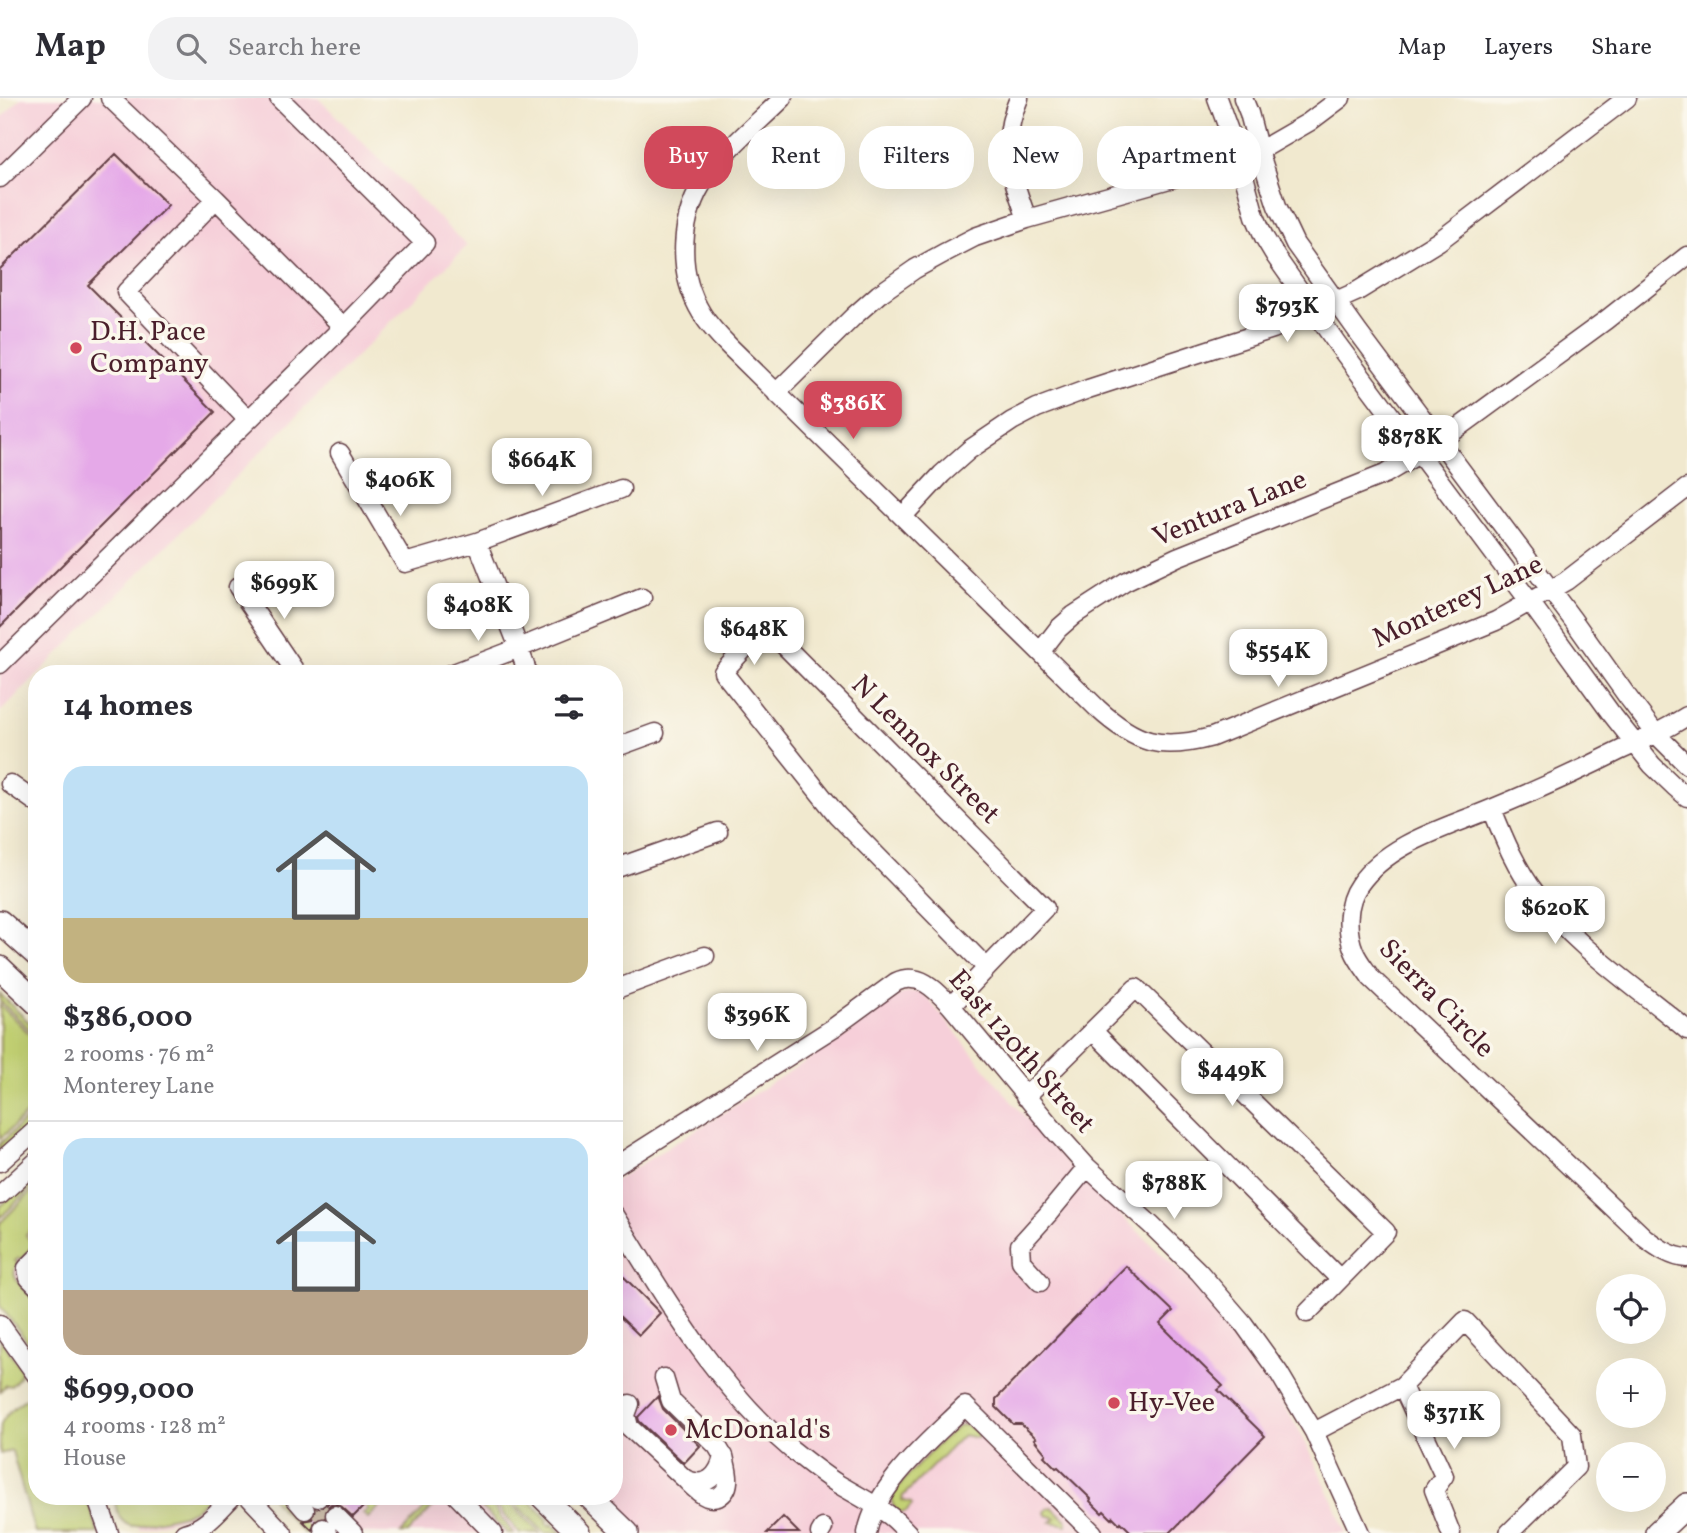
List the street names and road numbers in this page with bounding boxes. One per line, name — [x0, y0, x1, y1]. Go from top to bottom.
street label: Ventura Lane — [1147, 460, 1313, 558]
street label: Monterey Lane — [1366, 545, 1550, 659]
street label: N Lennox Street — [842, 667, 1008, 833]
street label: Sierra Circle — [1369, 931, 1503, 1067]
street label: East 120th Street — [939, 961, 1103, 1143]

